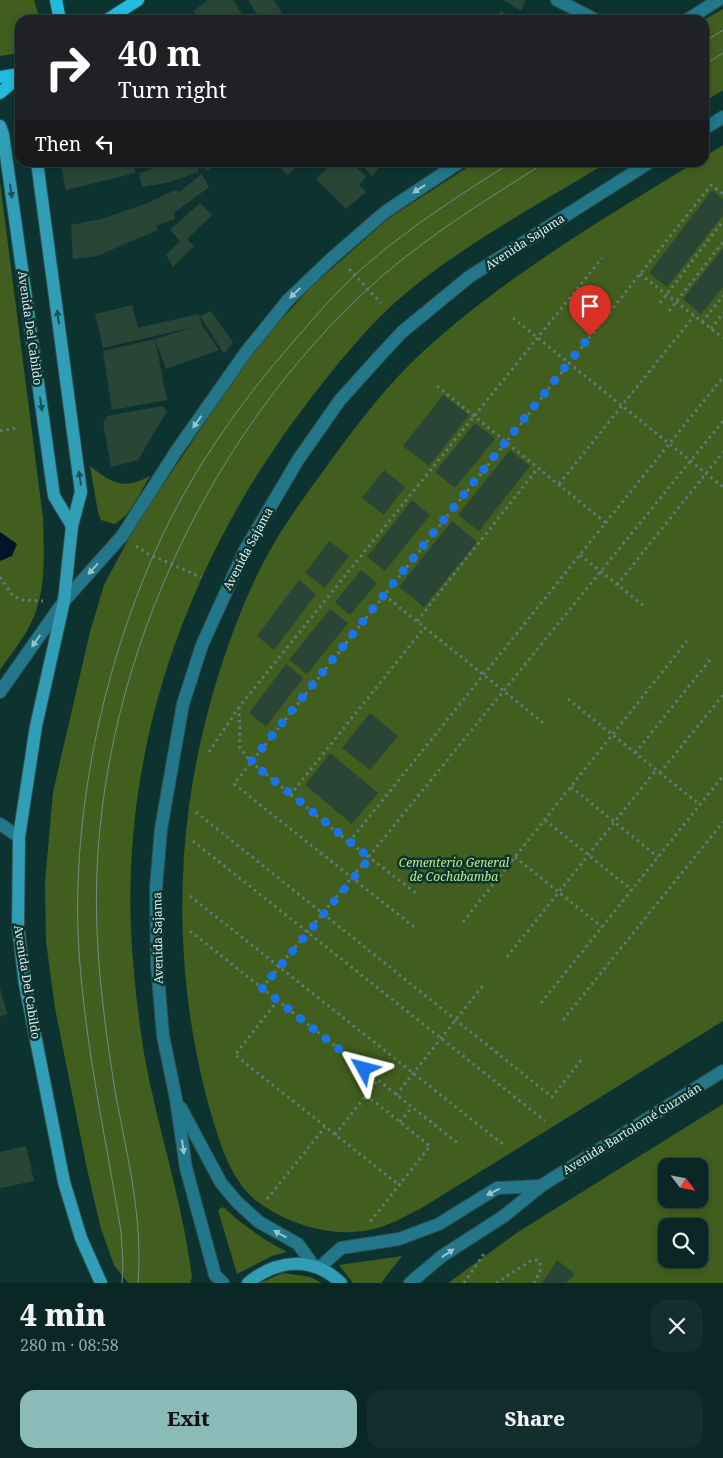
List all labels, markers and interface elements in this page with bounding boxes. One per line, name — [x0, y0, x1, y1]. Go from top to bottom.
text: 40 m — [118, 29, 201, 76]
icon: right — [35, 35, 100, 100]
text: Turn right — [118, 74, 227, 104]
icon: left — [91, 130, 119, 158]
text: Then — [35, 131, 81, 157]
one-way arrow — [7, 183, 15, 199]
one-way arrow — [412, 184, 426, 193]
street label: Avenida Sajama — [482, 209, 568, 274]
street label: Avenida Del Cabildo — [14, 270, 47, 386]
pin — [569, 285, 611, 336]
one-way arrow — [289, 287, 301, 299]
icon: arrive — [576, 292, 604, 320]
one-way arrow — [54, 309, 62, 325]
one-way arrow — [37, 396, 45, 412]
one-way arrow — [192, 415, 202, 429]
one-way arrow — [75, 470, 83, 486]
street label: Avenida Sajama — [219, 504, 277, 593]
one-way arrow — [87, 562, 99, 574]
one-way arrow — [31, 634, 41, 648]
park label: Cementerio General de Cochabamba — [399, 854, 510, 885]
street label: Avenida Sajama — [148, 892, 167, 984]
street label: Avenida Del Cabildo — [10, 924, 45, 1040]
position arrow — [337, 1042, 389, 1094]
street label: Avenida Bartolomé Guzmán — [559, 1079, 705, 1178]
one-way arrow — [179, 1140, 187, 1156]
north arrow — [658, 1158, 708, 1208]
map controls — [658, 1158, 708, 1268]
one-way arrow — [486, 1188, 500, 1196]
button: search — [658, 1218, 708, 1268]
one-way arrow — [273, 1229, 286, 1238]
one-way arrow — [441, 1248, 455, 1258]
text: 4 min — [20, 1294, 106, 1335]
button: close — [651, 1300, 703, 1352]
text: 280 m · 08:58 — [20, 1334, 119, 1356]
button: Exit — [20, 1390, 357, 1448]
button: Share — [367, 1390, 703, 1448]

